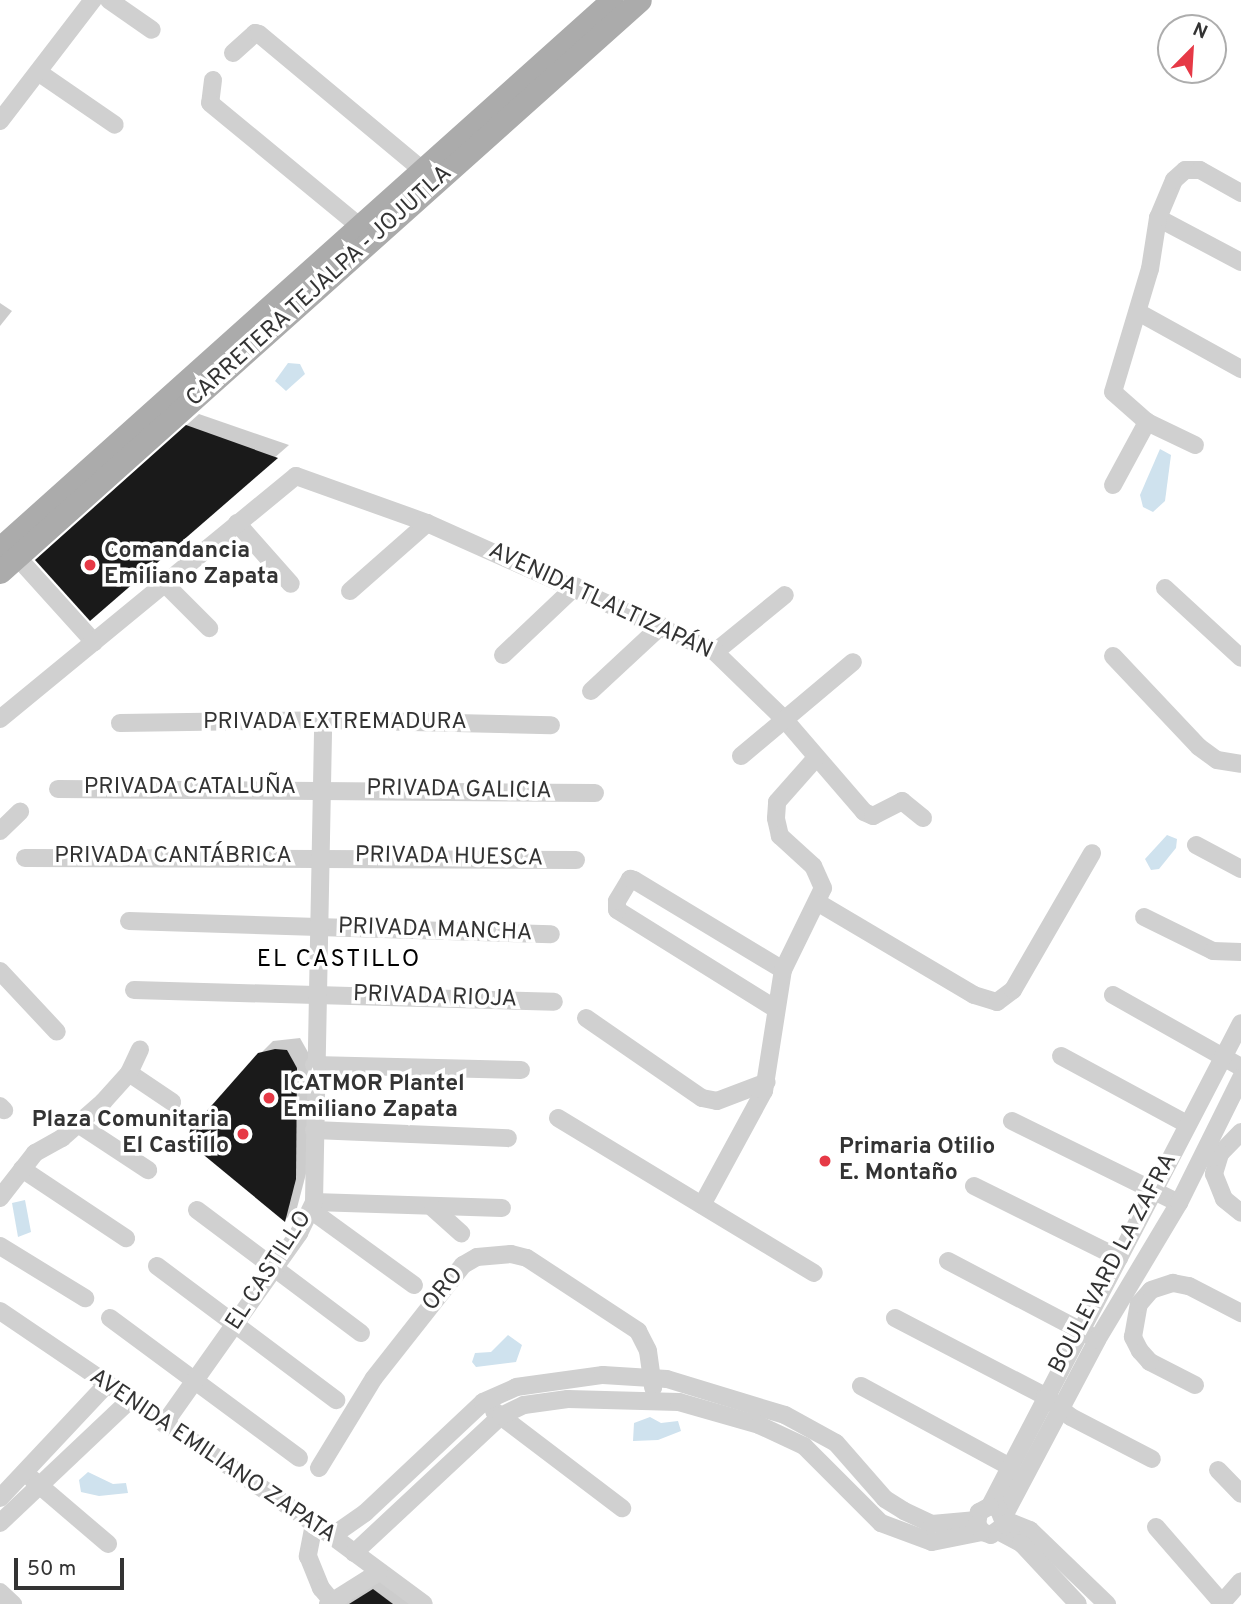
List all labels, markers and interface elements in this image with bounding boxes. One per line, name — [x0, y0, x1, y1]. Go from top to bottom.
north arrow — [1157, 14, 1227, 84]
text: N — [1189, 18, 1211, 45]
street label: CARRETERA TEJALPA - JOJUTLA — [181, 160, 459, 414]
place label: Comandancia Emiliano Zapata — [104, 538, 279, 592]
street label: AVENIDA TLALTIZAPÁN — [483, 538, 717, 666]
marker: Comandancia Emiliano Zapata — [82, 557, 98, 573]
street label: PRIVADA EXTREMADURA — [203, 709, 467, 737]
street label: PRIVADA CATALUÑA — [83, 774, 297, 802]
street label: PRIVADA GALICIA — [366, 776, 552, 806]
street label: PRIVADA CANTÁBRICA — [54, 843, 292, 871]
street label: PRIVADA HUESCA — [354, 843, 544, 873]
street label: PRIVADA MANCHA — [337, 914, 533, 948]
district label: EL CASTILLO — [258, 947, 420, 975]
street label: PRIVADA RIOJA — [352, 981, 518, 1015]
place label: ICATMOR Plantel Emiliano Zapata — [283, 1071, 465, 1125]
marker: ICATMOR Plantel Emiliano Zapata — [261, 1090, 277, 1106]
place label: Plaza Comunitaria El Castillo — [32, 1107, 229, 1161]
marker: Plaza Comunitaria El Castillo — [235, 1126, 251, 1142]
place label: Primaria Otilio E. Montaño — [839, 1134, 995, 1188]
street label: BOULEVARD LA ZAFRA — [1044, 1149, 1184, 1379]
marker: Primaria Otilio E. Montaño — [817, 1153, 833, 1169]
street label: EL CASTILLO — [221, 1206, 319, 1336]
street label: ORO — [418, 1262, 470, 1318]
street label: AVENIDA EMILIANO ZAPATA — [83, 1364, 341, 1550]
scale bar — [18, 1544, 128, 1588]
text: 50 m — [27, 1556, 76, 1583]

